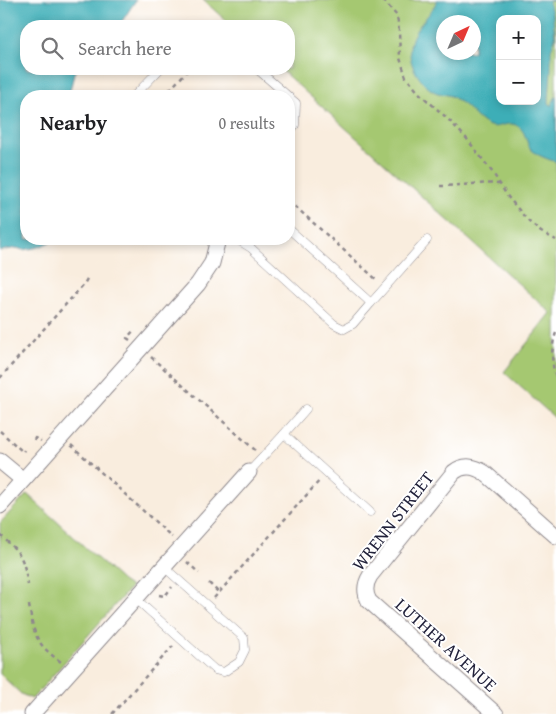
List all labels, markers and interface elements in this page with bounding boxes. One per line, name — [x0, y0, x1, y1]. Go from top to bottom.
north arrow — [436, 15, 481, 60]
map controls — [496, 15, 541, 105]
button: + — [496, 15, 541, 60]
search box — [20, 20, 295, 75]
icon: search — [38, 34, 66, 62]
text: Search here — [78, 34, 172, 62]
button: − — [496, 60, 541, 105]
text: Nearby — [40, 107, 107, 138]
text: 0 results — [218, 111, 275, 135]
street label: WRENN STREET — [345, 465, 440, 576]
street label: LUTHER AVENUE — [389, 591, 503, 698]

